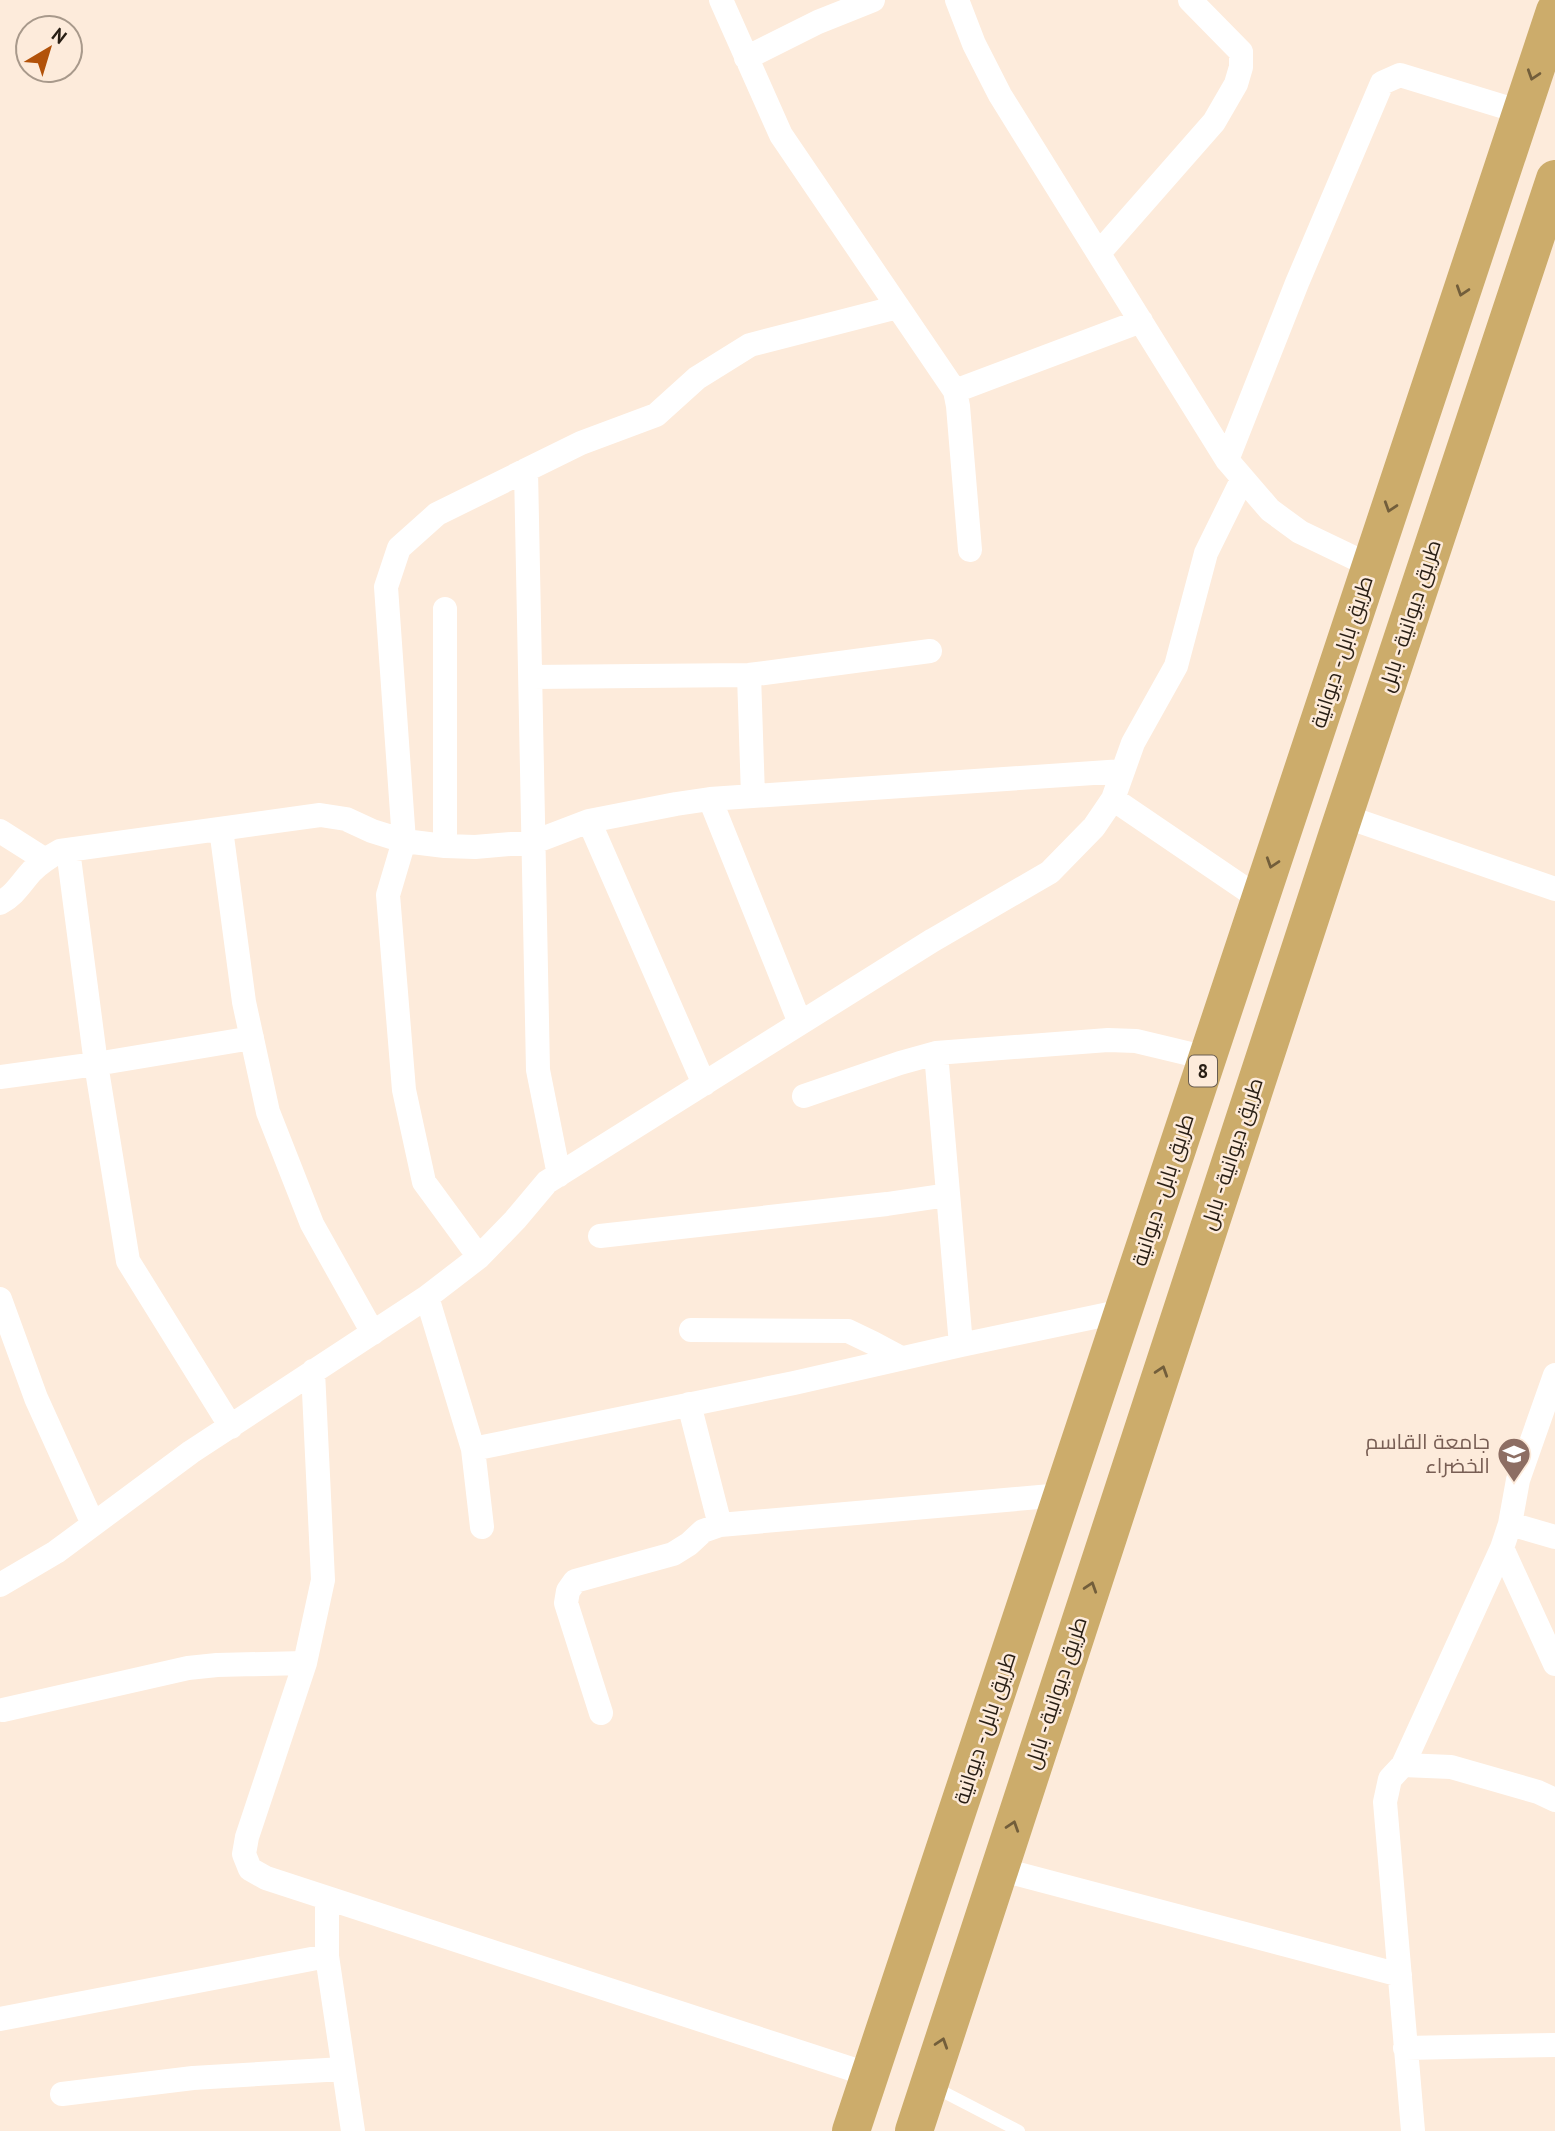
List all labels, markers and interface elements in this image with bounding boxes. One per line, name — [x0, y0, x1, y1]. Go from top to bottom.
north arrow — [14, 14, 84, 84]
text: N — [47, 22, 72, 49]
one-way arrow — [1527, 69, 1542, 81]
one-way arrow — [1456, 285, 1470, 297]
one-way arrow — [1384, 501, 1398, 513]
street label: طريق ديوانية - بابل — [1372, 536, 1447, 695]
street label: طريق بابل - ديوانية — [1304, 572, 1379, 731]
one-way arrow — [1266, 856, 1280, 868]
road number: 8 — [1189, 1056, 1217, 1086]
street label: طريق ديوانية - بابل — [1194, 1074, 1269, 1233]
street label: طريق بابل - ديوانية — [1125, 1110, 1200, 1269]
one-way arrow — [1153, 1365, 1168, 1377]
place label: جامعة القاسم الخضراء — [1365, 1428, 1490, 1479]
school or university icon: جامعة القاسم الخضراء — [1495, 1435, 1533, 1484]
one-way arrow — [1083, 1581, 1097, 1594]
street label: طريق ديوانية - بابل — [1018, 1613, 1093, 1772]
street label: طريق بابل - ديوانية — [947, 1648, 1022, 1807]
one-way arrow — [1005, 1821, 1019, 1833]
one-way arrow — [934, 2037, 948, 2049]

